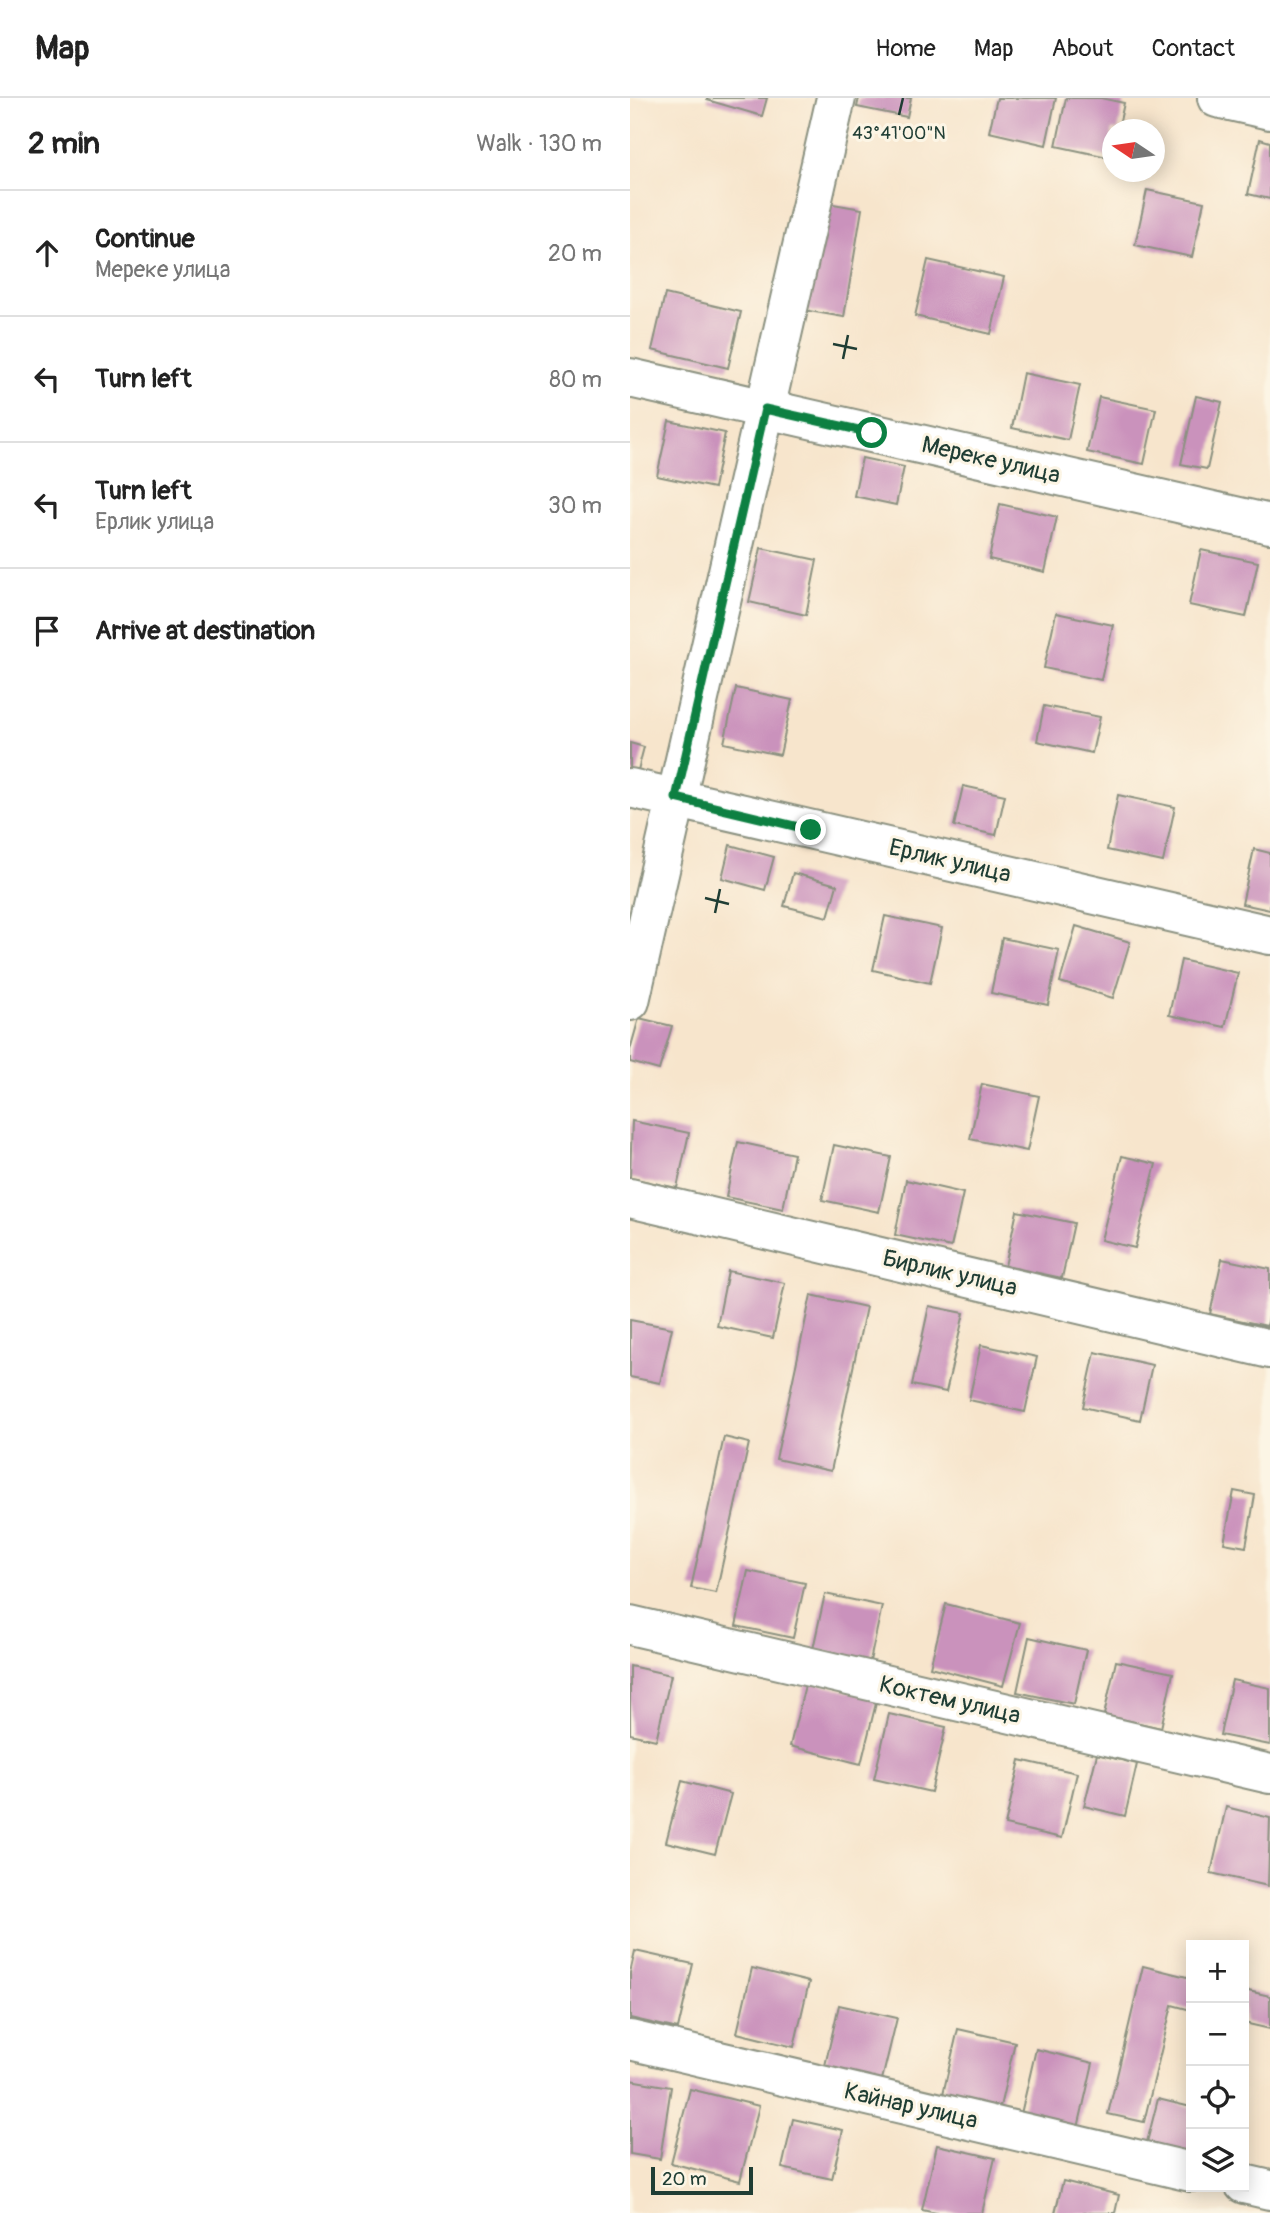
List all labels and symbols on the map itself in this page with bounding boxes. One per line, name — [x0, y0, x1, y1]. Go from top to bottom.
north arrow — [1102, 119, 1165, 182]
text: 43°41'00"N — [852, 122, 946, 145]
route start — [856, 417, 887, 448]
street label: Мереке улица — [919, 430, 1063, 490]
route end — [795, 814, 826, 845]
street label: Ерлик улица — [886, 833, 1014, 889]
street label: Бирлик улица — [880, 1243, 1020, 1303]
street label: Коктем улица — [877, 1670, 1023, 1730]
street label: Кайнар улица — [842, 2077, 980, 2135]
scale bar — [651, 2164, 752, 2196]

